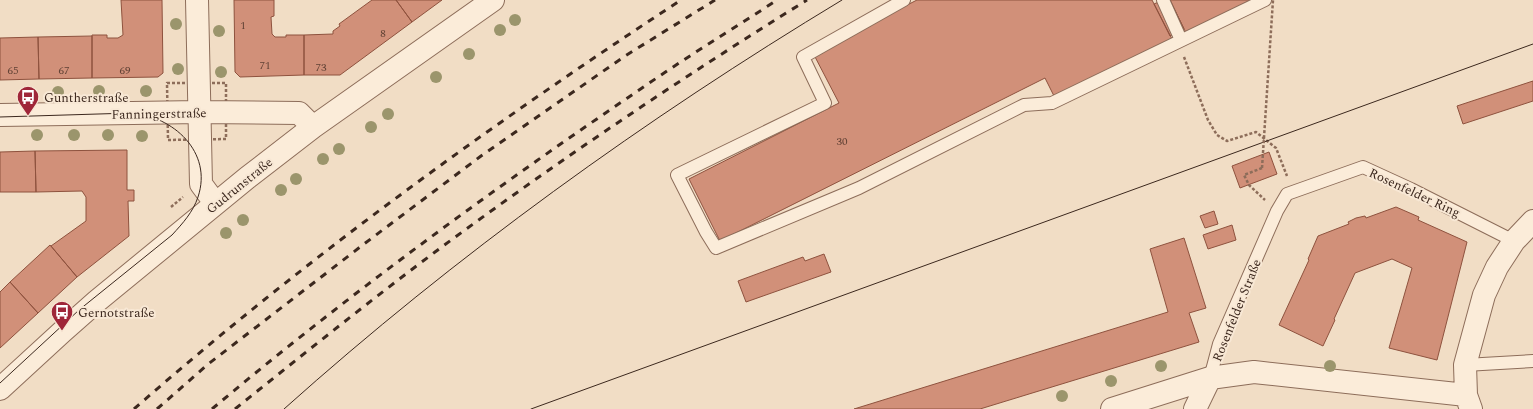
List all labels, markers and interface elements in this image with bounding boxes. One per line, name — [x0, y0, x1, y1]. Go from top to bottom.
house number: 1 — [240, 17, 246, 34]
house number: 8 — [380, 25, 386, 42]
house number: 71 — [260, 57, 271, 74]
house number: 73 — [316, 59, 327, 76]
house number: 65 — [8, 62, 19, 79]
house number: 67 — [59, 62, 70, 79]
house number: 69 — [120, 62, 131, 79]
bus stop icon: Guntherstraße — [15, 84, 41, 117]
place label: Guntherstraße — [44, 88, 128, 108]
street label: Fanningerstraße — [111, 103, 207, 125]
house number: 30 — [837, 133, 848, 150]
street label: Gudrunstraße — [202, 153, 277, 219]
street label: Rosenfelder Ring — [1366, 163, 1464, 223]
street label: Rosenfelder Straße — [1207, 256, 1267, 365]
bus stop icon: Gernotstraße — [49, 299, 75, 332]
place label: Gernotstraße — [78, 303, 155, 323]

